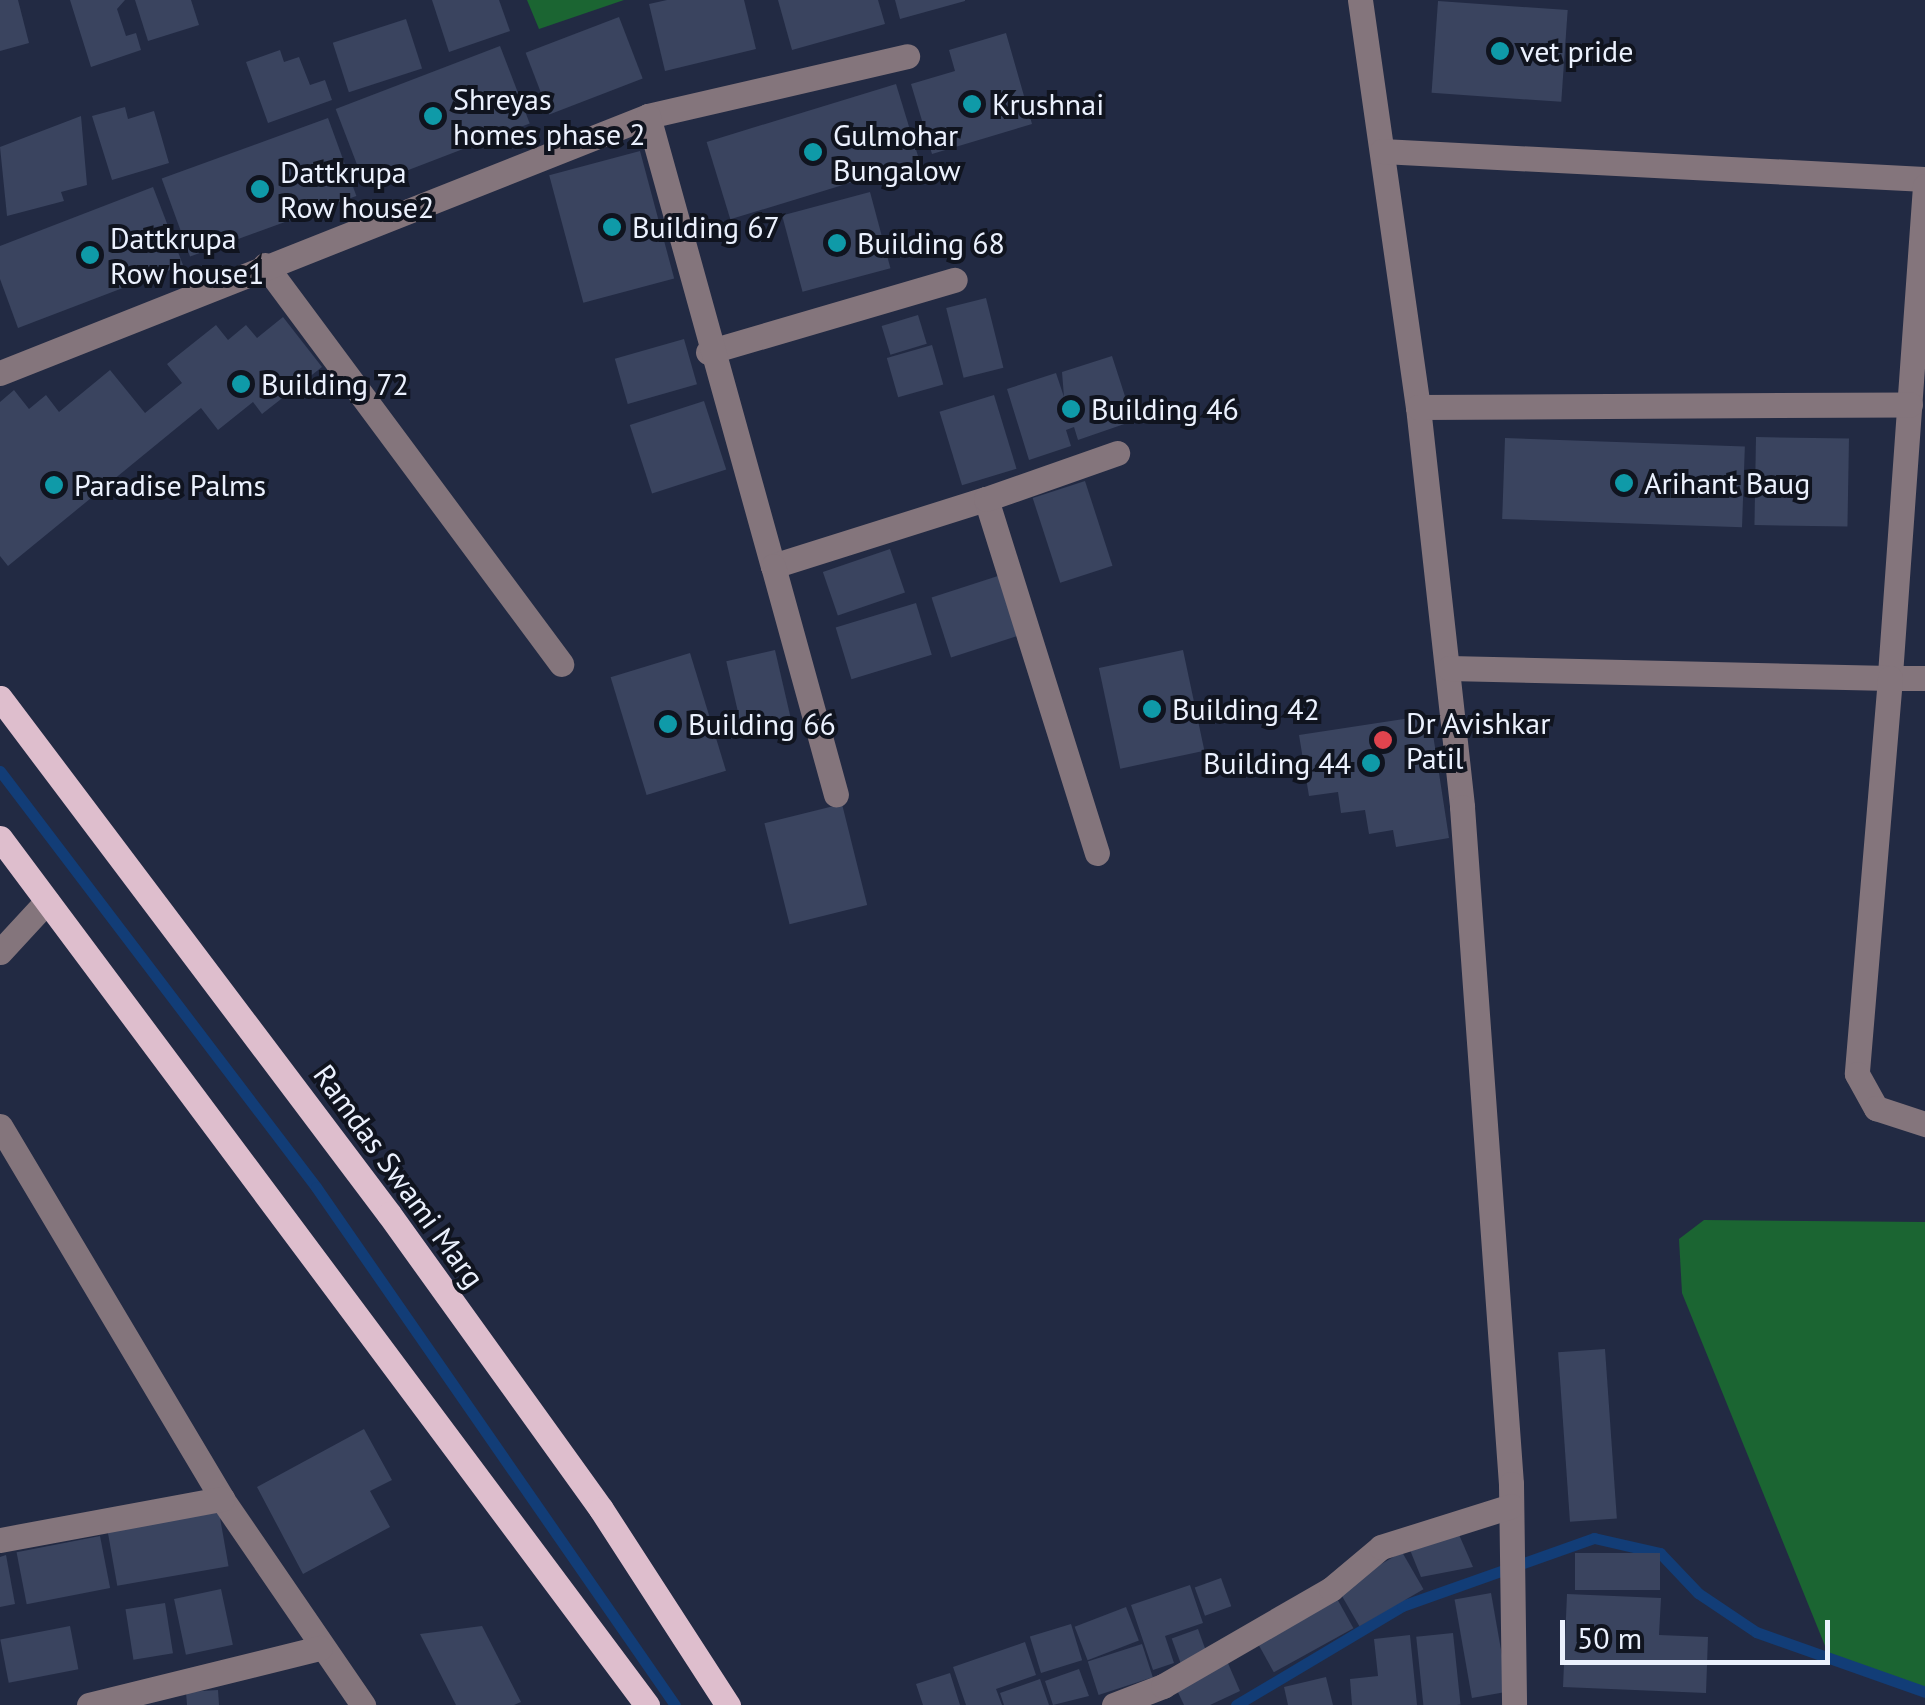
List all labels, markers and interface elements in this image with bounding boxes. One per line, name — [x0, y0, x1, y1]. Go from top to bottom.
place label: vet pride — [1520, 33, 1633, 69]
marker: vet pride — [1489, 40, 1511, 62]
place label: Shreyas homes phase 2 — [453, 81, 645, 152]
place label: Krushnai — [992, 86, 1104, 122]
marker: Krushnai — [961, 93, 983, 115]
marker: Shreyas homes phase 2 — [422, 105, 444, 127]
place label: Gulmohar Bungalow — [833, 117, 961, 188]
marker: Gulmohar Bungalow — [802, 141, 824, 163]
place label: Dattkrupa Row house2 — [280, 154, 435, 224]
marker: Dattkrupa Row house2 — [249, 178, 271, 200]
place label: Building 67 — [632, 209, 780, 245]
marker: Building 67 — [601, 216, 623, 238]
place label: Dattkrupa Row house1 — [110, 220, 265, 290]
place label: Building 68 — [857, 225, 1005, 261]
marker: Building 68 — [826, 232, 848, 254]
marker: Dattkrupa Row house1 — [79, 244, 101, 266]
place label: Building 72 — [261, 366, 409, 402]
marker: Building 72 — [230, 373, 252, 395]
place label: Building 46 — [1091, 391, 1239, 427]
marker: Building 46 — [1060, 398, 1082, 420]
place label: Arihant Baug — [1644, 465, 1810, 501]
place label: Paradise Palms — [74, 467, 266, 503]
marker: Arihant Baug — [1613, 472, 1635, 494]
marker: Paradise Palms — [43, 474, 65, 496]
place label: Building 42 — [1172, 691, 1320, 727]
marker: Building 42 — [1141, 698, 1163, 720]
place label: Dr Avishkar Patil — [1406, 705, 1551, 776]
place label: Building 66 — [688, 706, 836, 742]
marker: Building 66 — [657, 713, 679, 735]
marker: Dr Avishkar Patil — [1370, 727, 1396, 753]
place label: Building 44 — [1203, 745, 1351, 781]
marker: Building 44 — [1360, 752, 1382, 774]
street label: Ramdas Swami Marg — [306, 1058, 492, 1294]
scale bar — [1565, 1600, 1835, 1662]
text: 50 m — [1577, 1618, 1642, 1657]

